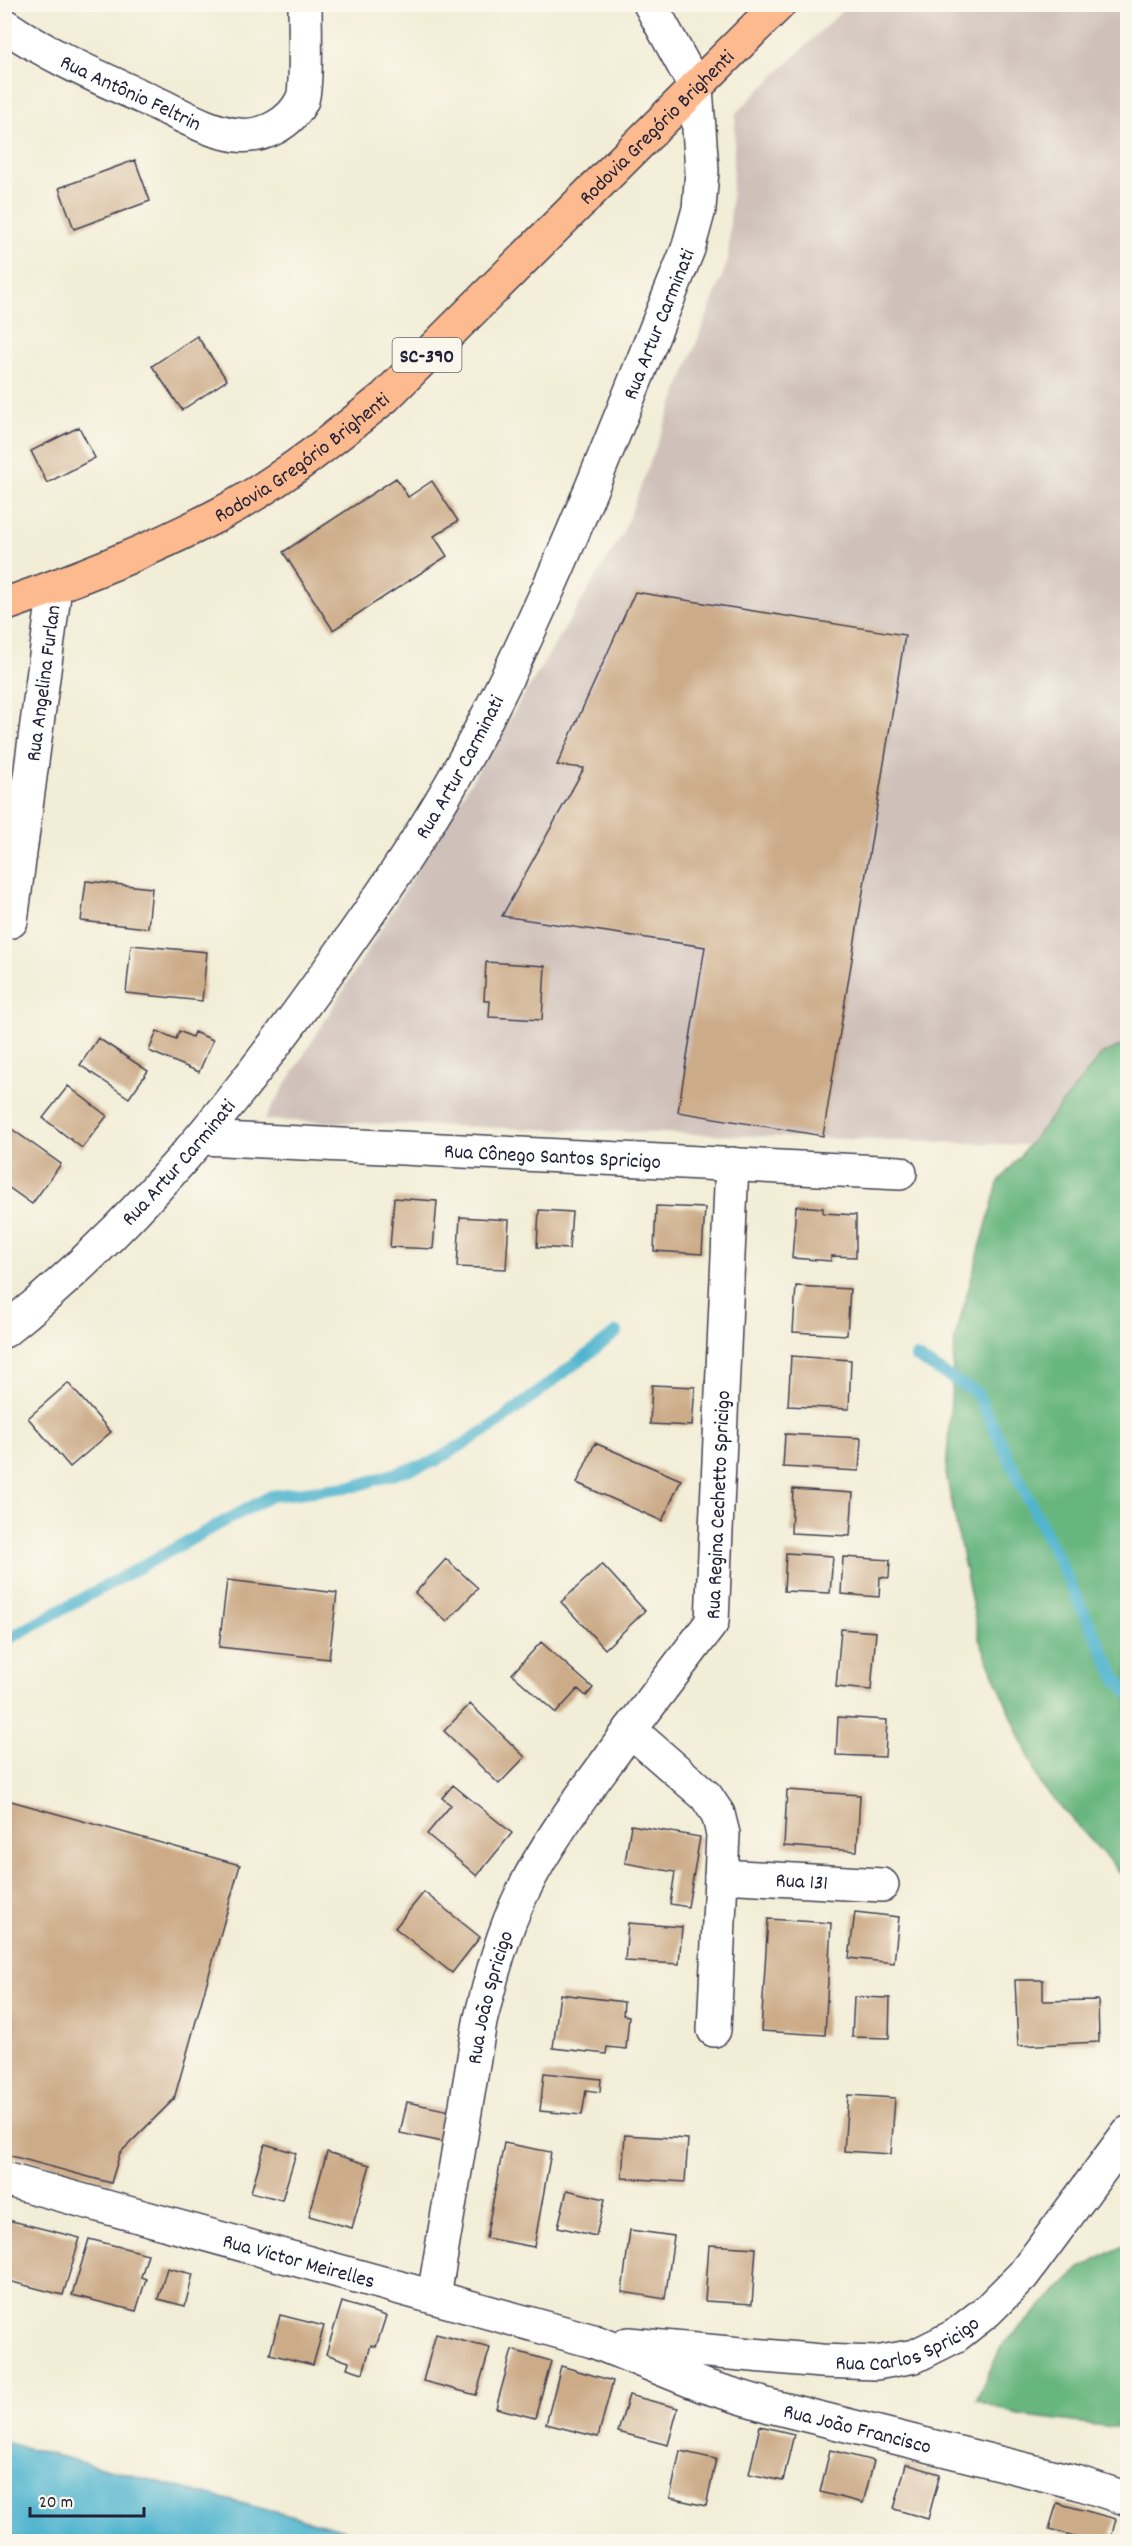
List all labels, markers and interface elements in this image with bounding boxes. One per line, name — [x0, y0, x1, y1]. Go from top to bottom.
street label: Rodovia Gregório Brighenti — [574, 44, 743, 213]
street label: Rua Antônio Feltrin — [54, 49, 205, 141]
street label: Rua Artur Carminati — [617, 245, 705, 405]
road number: SC-390 — [392, 338, 462, 372]
street label: Rodovia Gregório Brighenti — [210, 387, 398, 532]
street label: Rua Angelina Furlan — [20, 603, 70, 764]
street label: Rua Artur Carminati — [409, 691, 514, 846]
street label: Rua Artur Carminati — [116, 1094, 245, 1234]
street label: Rua Cônego Santos Spricigo — [443, 1138, 662, 1179]
street label: Rua Regina Cechetto Spricigo — [700, 1390, 740, 1620]
street label: Rua 131 — [775, 1867, 829, 1900]
street label: Rua João Spricigo — [461, 1927, 523, 2067]
street label: Rua Victor Meirelles — [219, 2228, 378, 2298]
street label: Rua Carlos Spricigo — [835, 2310, 987, 2381]
street label: Rua João Francisco — [780, 2398, 934, 2464]
scale bar — [30, 2480, 144, 2518]
text: 20 m — [39, 2491, 73, 2516]

